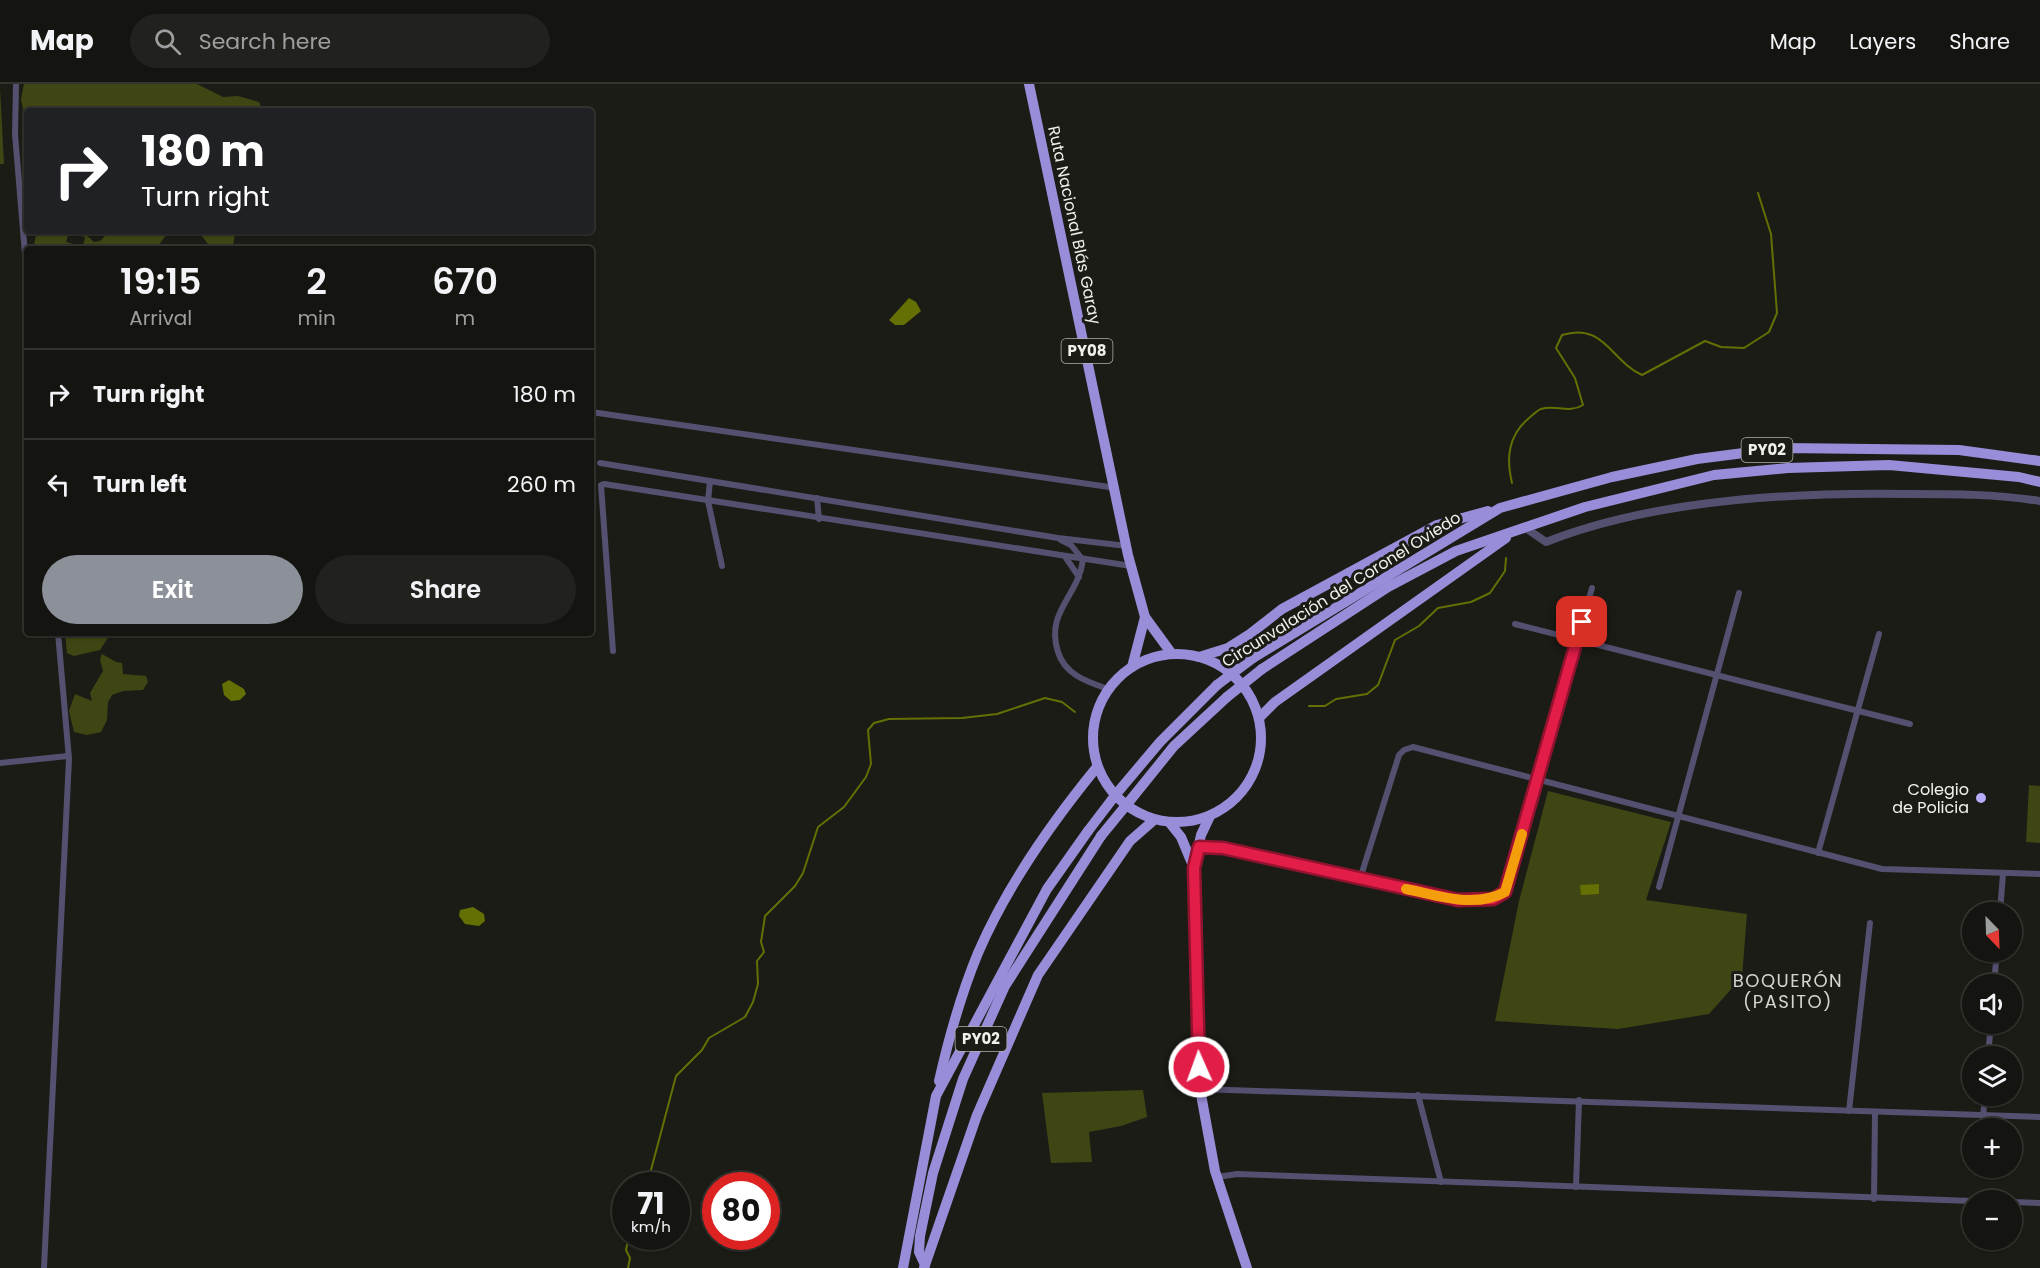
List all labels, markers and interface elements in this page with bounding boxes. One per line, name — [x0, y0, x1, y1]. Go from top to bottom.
search box — [130, 14, 550, 68]
text: Map — [30, 21, 94, 60]
icon: search — [151, 25, 184, 58]
text: Search here — [199, 26, 331, 57]
text: Map — [1770, 27, 1816, 56]
text: Layers — [1849, 27, 1916, 56]
text: Share — [1949, 27, 2010, 56]
text: 180 m — [141, 122, 265, 181]
street label: Ruta Nacional Blás Garay — [1042, 124, 1107, 326]
icon: right — [42, 132, 120, 210]
text: Turn right — [141, 178, 270, 215]
text: 19:15 — [120, 256, 201, 307]
text: 2 — [306, 256, 327, 307]
text: 670 — [432, 256, 498, 307]
text: Arrival — [129, 304, 192, 332]
text: min — [297, 304, 336, 332]
text: m — [455, 304, 475, 332]
road number: PY08 — [1062, 339, 1112, 363]
icon: right — [42, 378, 75, 411]
text: Turn right — [93, 379, 204, 410]
text: 180 m — [513, 379, 576, 410]
road number: PY02 — [1742, 438, 1792, 462]
icon: left — [42, 468, 75, 501]
text: Turn left — [93, 469, 187, 500]
text: 260 m — [507, 469, 576, 500]
street label: Circunvalación del Coronel Oviedo — [1217, 506, 1465, 673]
button: Exit — [42, 555, 303, 624]
button: Share — [315, 555, 576, 624]
pin — [1556, 596, 1607, 647]
icon: arrive — [1565, 605, 1598, 638]
place label: Colegio de Policia — [1892, 778, 1969, 819]
marker: Colegio de Policia — [1974, 791, 1988, 805]
north arrow — [1962, 902, 2022, 962]
map controls — [1962, 902, 2022, 1250]
district label: BOQUERÓN (PASITO) — [1733, 968, 1843, 1014]
button: sound — [1962, 974, 2022, 1034]
road number: PY02 — [956, 1027, 1006, 1051]
position arrow — [1167, 1035, 1231, 1099]
button: layers — [1962, 1046, 2022, 1106]
button: + — [1962, 1118, 2022, 1178]
speed limit sign: 80 — [702, 1172, 780, 1250]
text: 71 — [637, 1182, 665, 1225]
button: − — [1962, 1190, 2022, 1250]
text: km/h — [631, 1216, 671, 1237]

